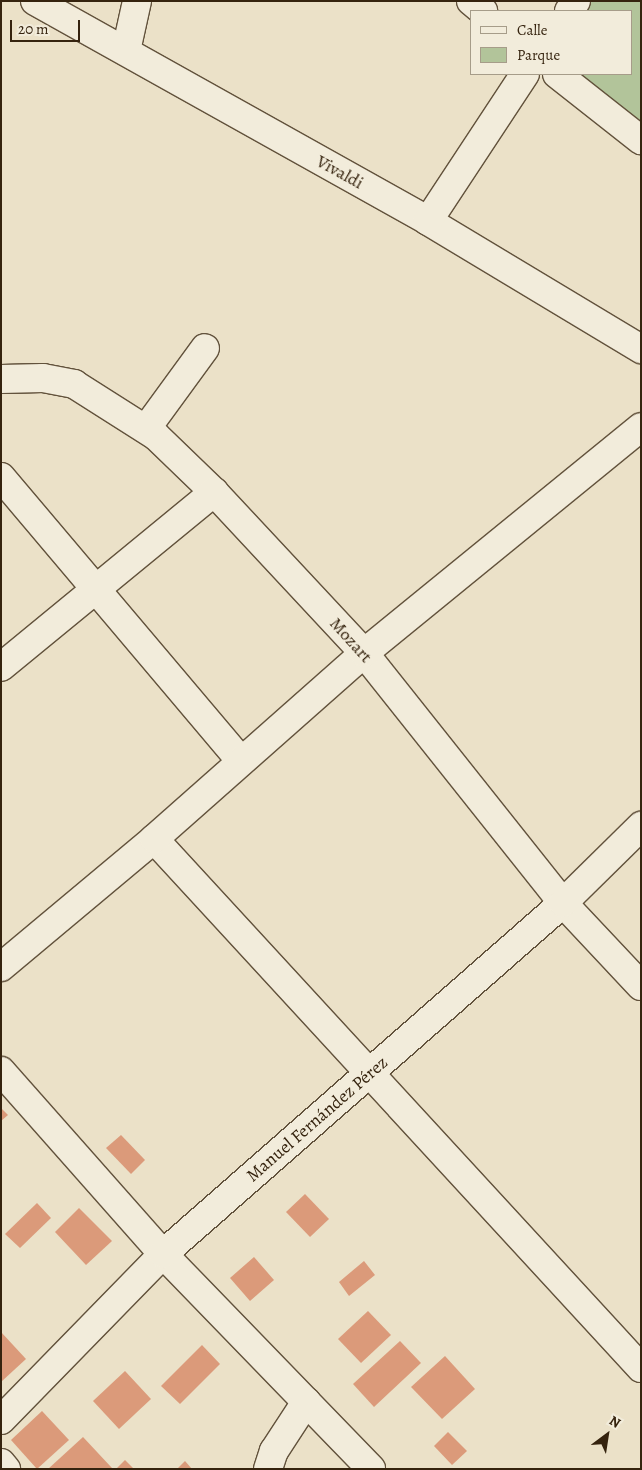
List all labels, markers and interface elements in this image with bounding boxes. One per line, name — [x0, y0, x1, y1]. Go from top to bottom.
scale bar — [12, 10, 82, 42]
legend — [470, 10, 632, 75]
text: 20 m — [18, 19, 49, 39]
text: Calle — [517, 20, 547, 40]
text: Parque — [517, 45, 560, 65]
street label: Vivaldi — [313, 150, 367, 194]
street label: Mozart — [325, 613, 377, 667]
street label: Manuel Fernández Pérez — [242, 1052, 392, 1186]
north arrow — [582, 1410, 632, 1460]
text: N — [606, 1411, 624, 1432]

